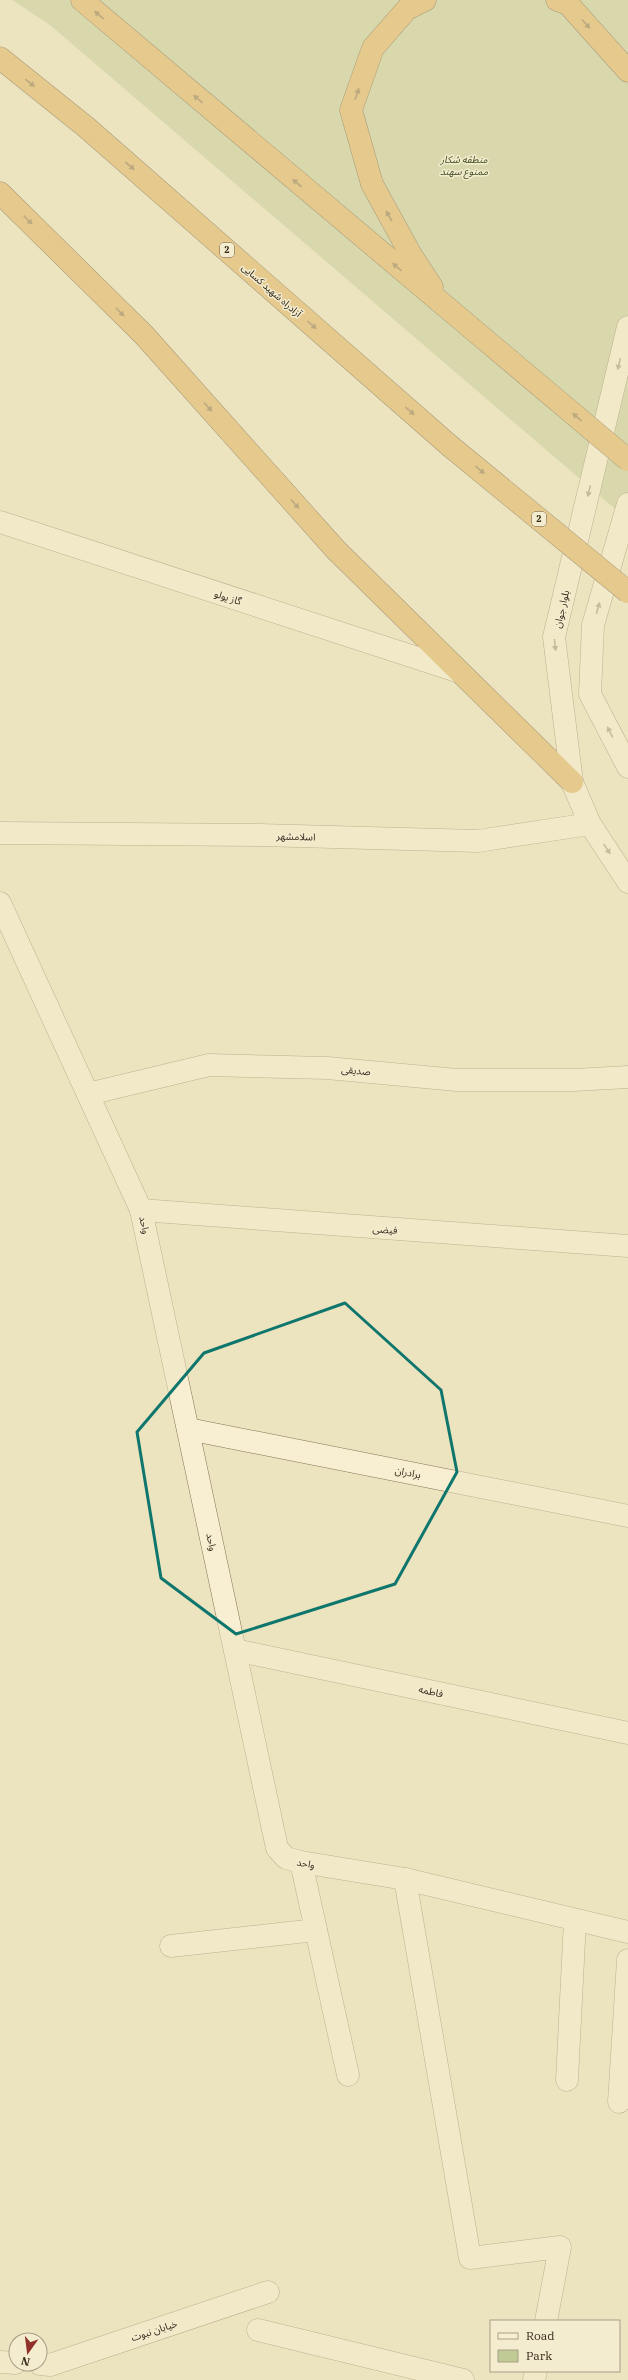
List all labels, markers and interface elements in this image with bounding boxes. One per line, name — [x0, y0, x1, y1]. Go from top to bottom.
one-way arrow — [94, 10, 104, 19]
one-way arrow — [581, 20, 590, 29]
one-way arrow — [25, 78, 36, 87]
one-way arrow — [355, 87, 361, 99]
one-way arrow — [193, 94, 204, 103]
park label: منطقه شکار ممنوع سهند — [439, 153, 489, 179]
one-way arrow — [125, 161, 136, 170]
one-way arrow — [292, 178, 303, 187]
one-way arrow — [386, 210, 392, 221]
one-way arrow — [23, 215, 33, 225]
road number: 2 — [220, 243, 234, 257]
street label: آزادراه شهید کسایی — [239, 261, 305, 321]
one-way arrow — [391, 262, 402, 271]
one-way arrow — [115, 307, 125, 317]
one-way arrow — [307, 321, 318, 330]
one-way arrow — [616, 359, 622, 371]
one-way arrow — [203, 402, 213, 412]
one-way arrow — [405, 406, 416, 415]
one-way arrow — [571, 412, 582, 421]
one-way arrow — [475, 466, 486, 475]
one-way arrow — [586, 485, 592, 497]
one-way arrow — [290, 499, 299, 509]
road number: 2 — [532, 512, 546, 526]
street label: گاز یولو — [212, 587, 244, 608]
street label: بلوار جوان — [551, 589, 572, 629]
one-way arrow — [595, 602, 601, 614]
one-way arrow — [552, 639, 558, 651]
one-way arrow — [607, 727, 613, 738]
street label: اسلامشهر — [275, 829, 316, 844]
one-way arrow — [603, 843, 610, 855]
street label: صدیقی — [341, 1063, 371, 1078]
street label: واحد — [136, 1215, 153, 1235]
street label: فیضی — [372, 1222, 398, 1237]
street label: برادران — [394, 1464, 422, 1481]
street label: واحد — [203, 1532, 220, 1552]
street label: فاطمه — [417, 1683, 445, 1701]
street label: واحد — [296, 1855, 316, 1872]
street label: خیابان نبوت — [129, 2317, 179, 2344]
legend — [490, 2320, 620, 2372]
text: Road — [526, 2328, 555, 2343]
north arrow — [8, 2332, 48, 2372]
text: Park — [526, 2348, 552, 2363]
text: N — [19, 2354, 31, 2370]

